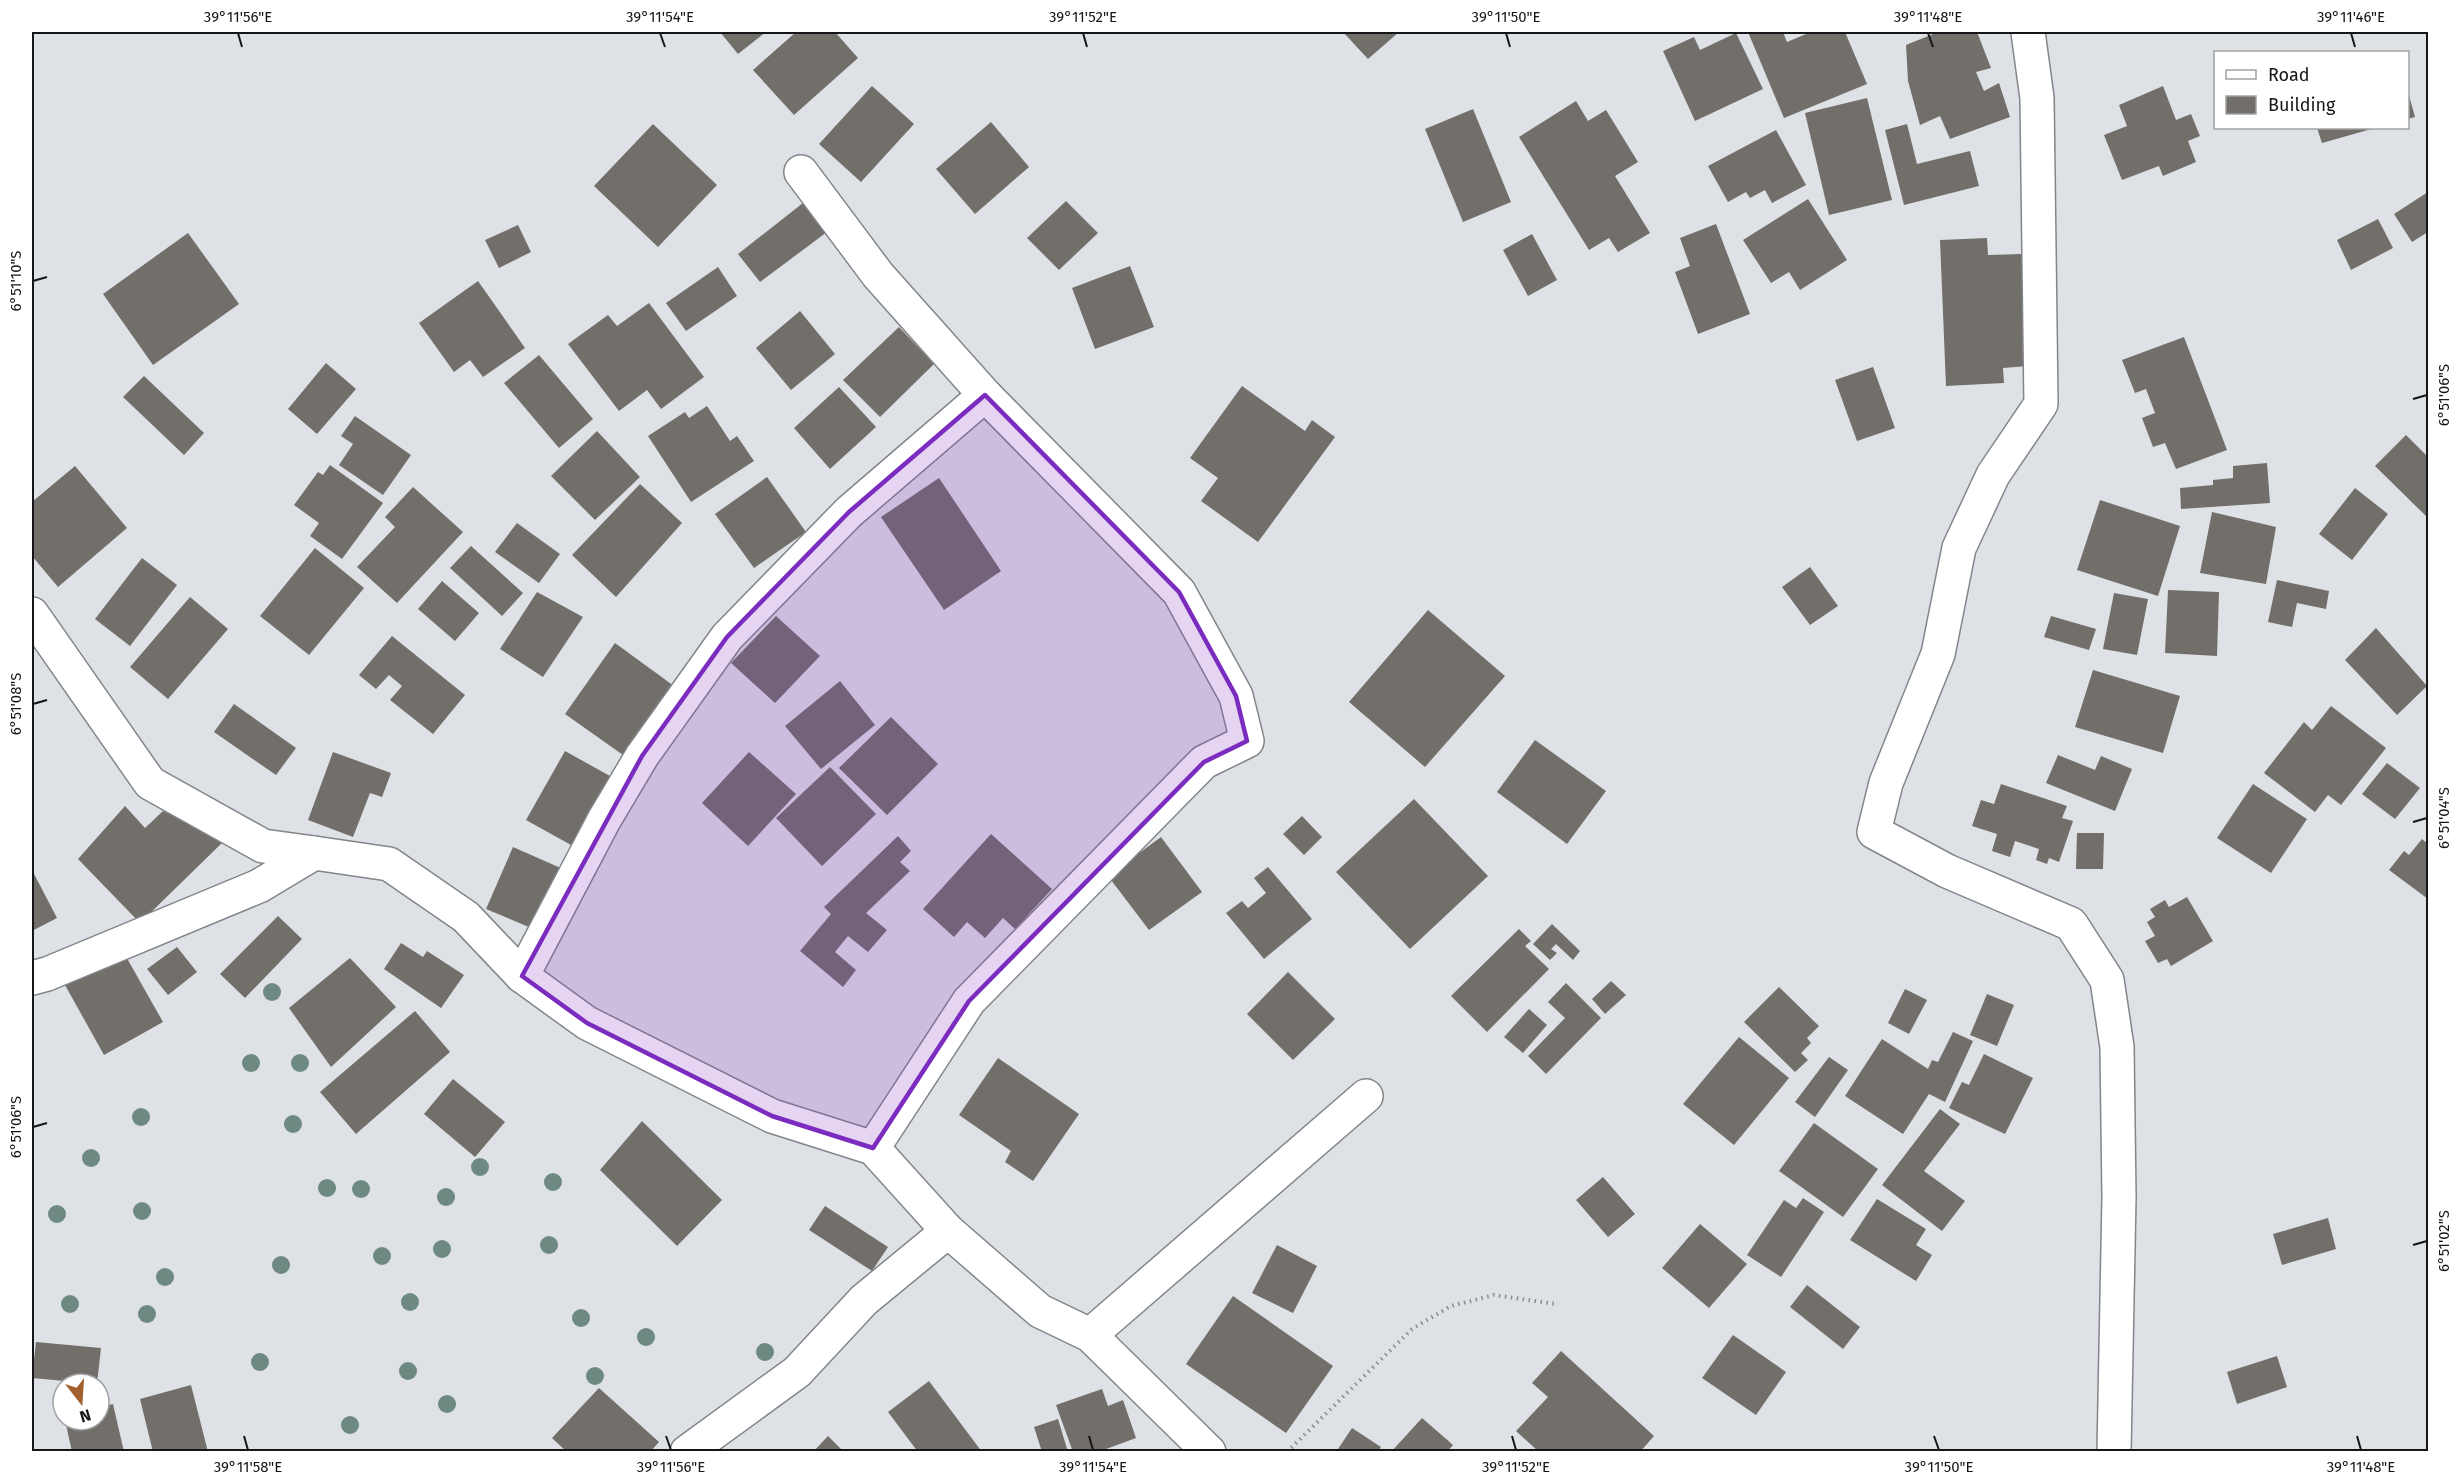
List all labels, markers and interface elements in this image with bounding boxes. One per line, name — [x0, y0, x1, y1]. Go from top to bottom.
text: 39°11'56"E — [204, 8, 272, 26]
text: 39°11'54"E — [626, 8, 694, 26]
text: 39°11'52"E — [1049, 8, 1117, 26]
text: 39°11'50"E — [1472, 8, 1540, 26]
text: 39°11'48"E — [1894, 8, 1962, 26]
text: 39°11'46"E — [2317, 8, 2385, 26]
legend — [2214, 51, 2409, 129]
text: Road — [2268, 64, 2310, 86]
text: Building — [2268, 94, 2336, 116]
text: 6°51'10"S — [7, 250, 25, 312]
text: 6°51'06"S — [2435, 364, 2453, 426]
text: 6°51'08"S — [7, 673, 25, 735]
text: 6°51'04"S — [2435, 787, 2453, 849]
text: 6°51'06"S — [7, 1096, 25, 1158]
text: 6°51'02"S — [2435, 1210, 2453, 1272]
north arrow — [51, 1372, 111, 1432]
text: N — [77, 1405, 93, 1427]
text: 39°11'58"E — [214, 1458, 282, 1476]
text: 39°11'56"E — [637, 1458, 705, 1476]
text: 39°11'54"E — [1059, 1458, 1127, 1476]
text: 39°11'52"E — [1482, 1458, 1550, 1476]
text: 39°11'50"E — [1905, 1458, 1973, 1476]
text: 39°11'48"E — [2327, 1458, 2395, 1476]

